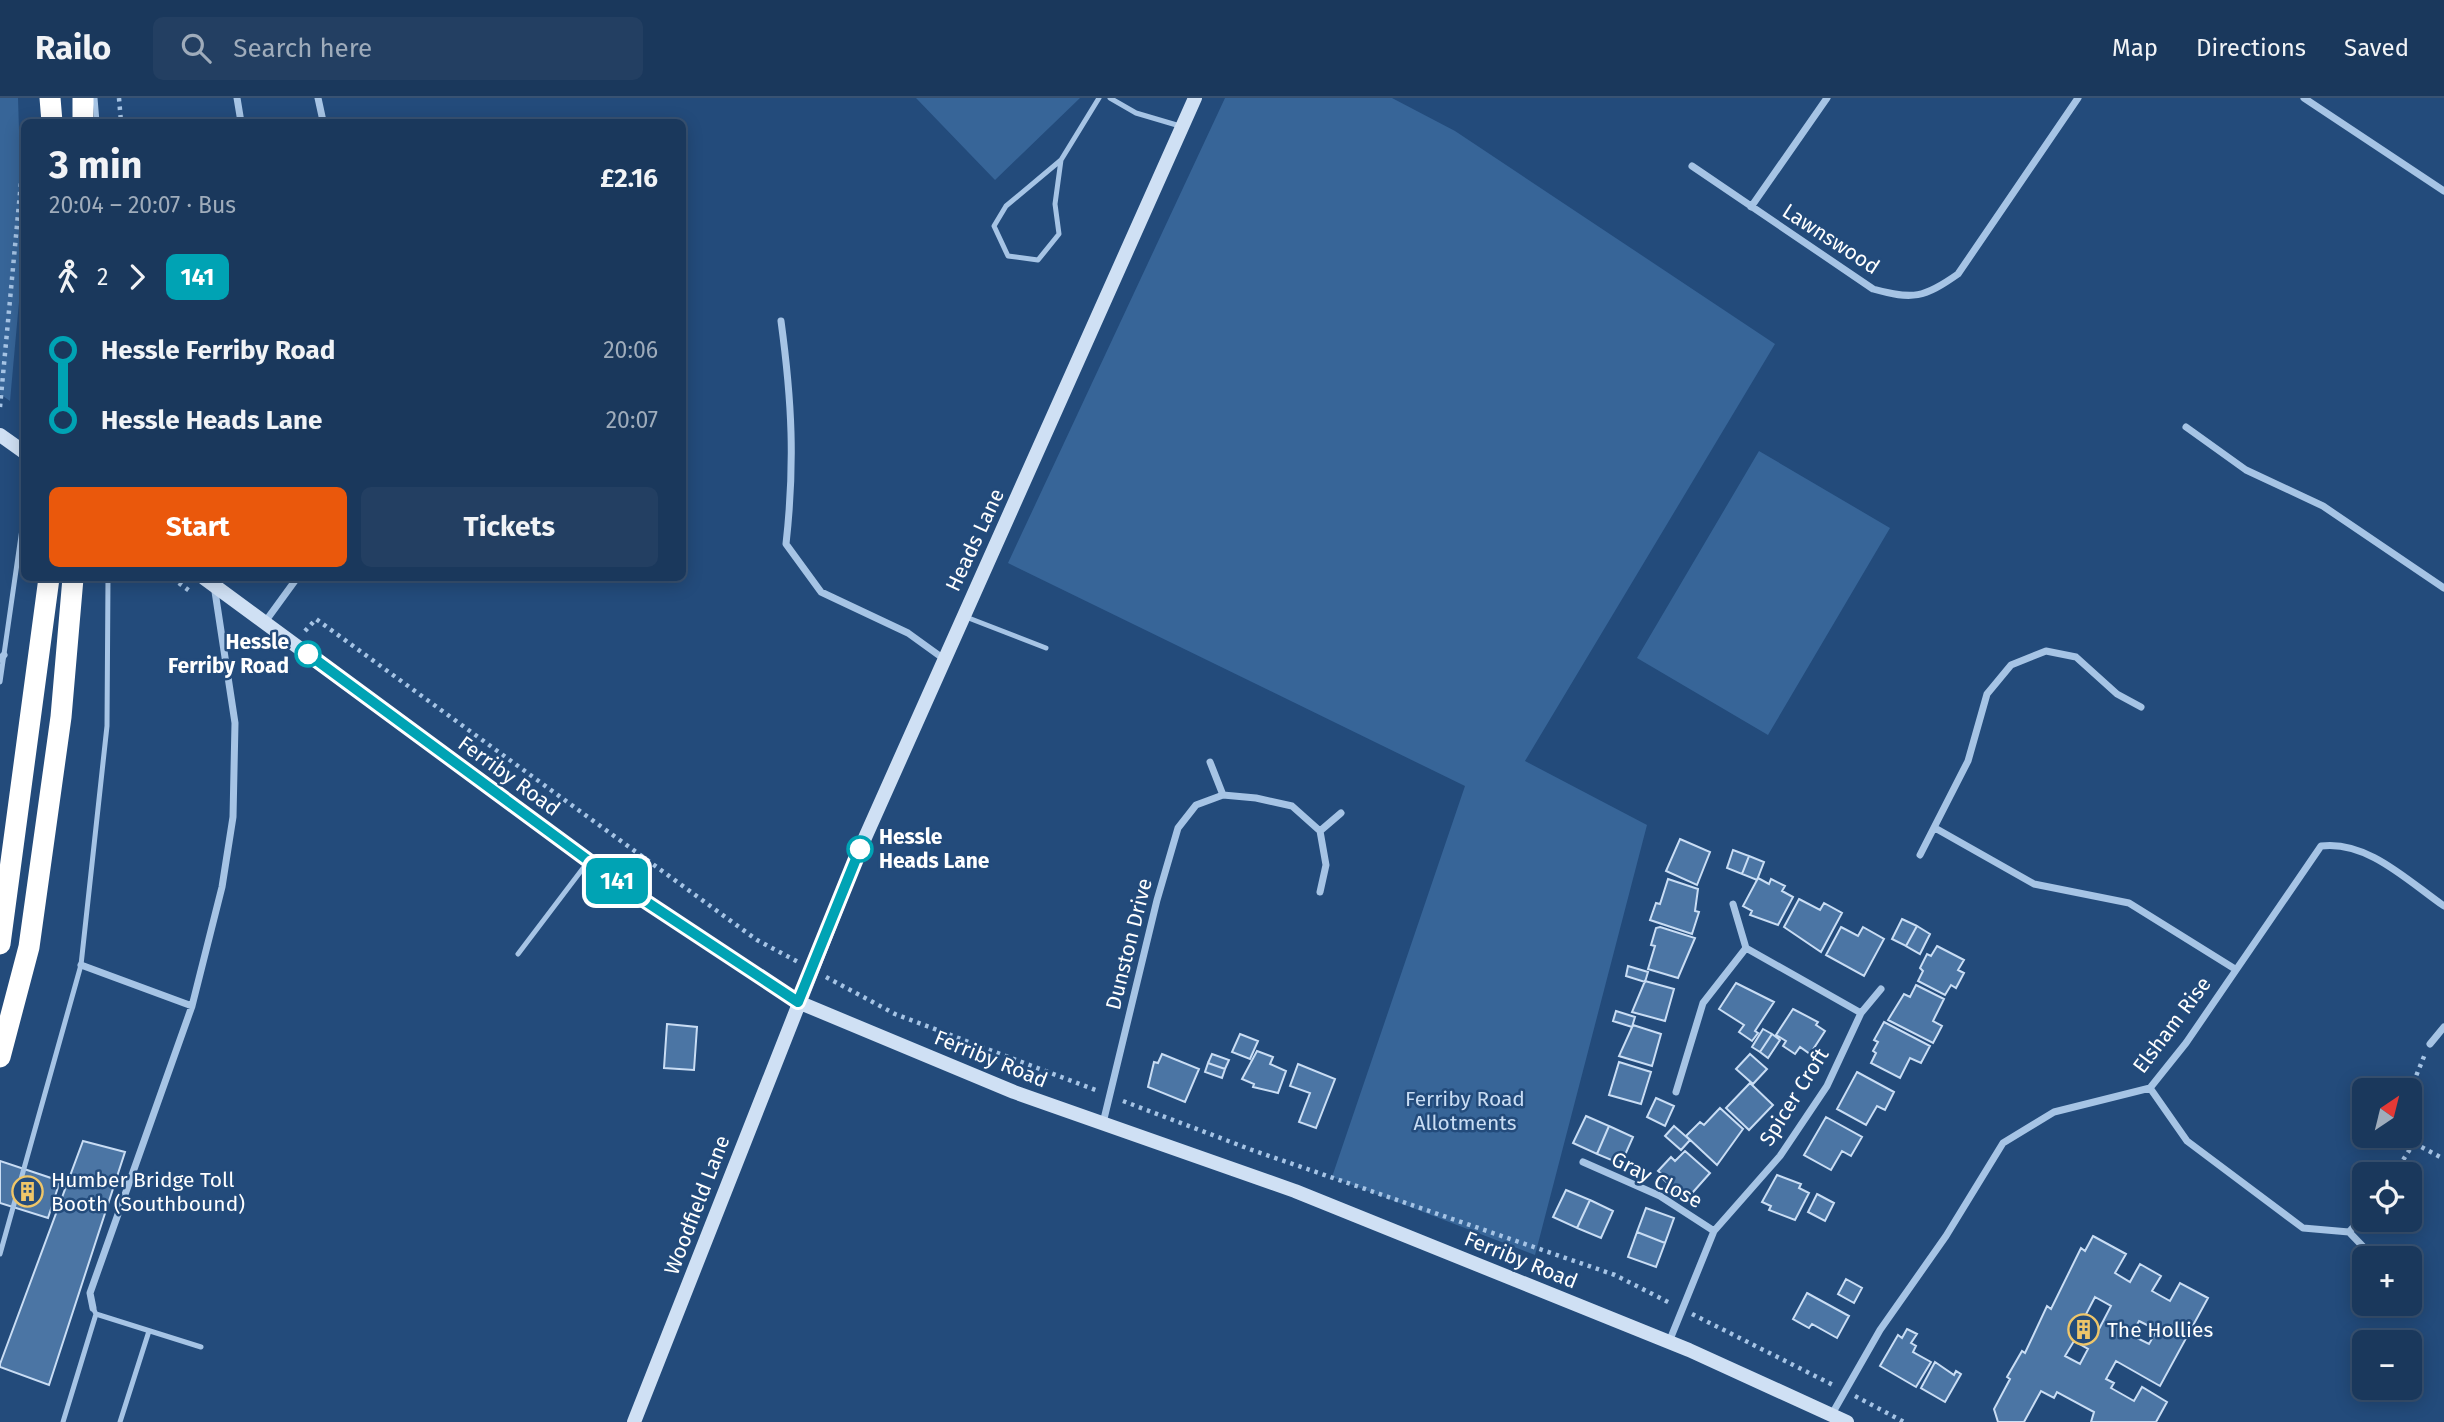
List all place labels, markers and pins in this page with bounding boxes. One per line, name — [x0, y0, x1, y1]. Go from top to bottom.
place label: Hessle Ferriby Road — [168, 629, 289, 679]
marker: Hessle Ferriby Road — [295, 641, 321, 667]
place label: Hessle Heads Lane — [879, 824, 990, 874]
marker: Hessle Heads Lane — [847, 836, 873, 862]
place label: Humber Bridge Toll Booth (Southbound) — [51, 1167, 245, 1217]
building icon: Humber Bridge Toll Booth (Southbound) — [11, 1175, 45, 1209]
building icon: The Hollies — [2067, 1313, 2101, 1347]
place label: The Hollies — [2107, 1317, 2213, 1343]

